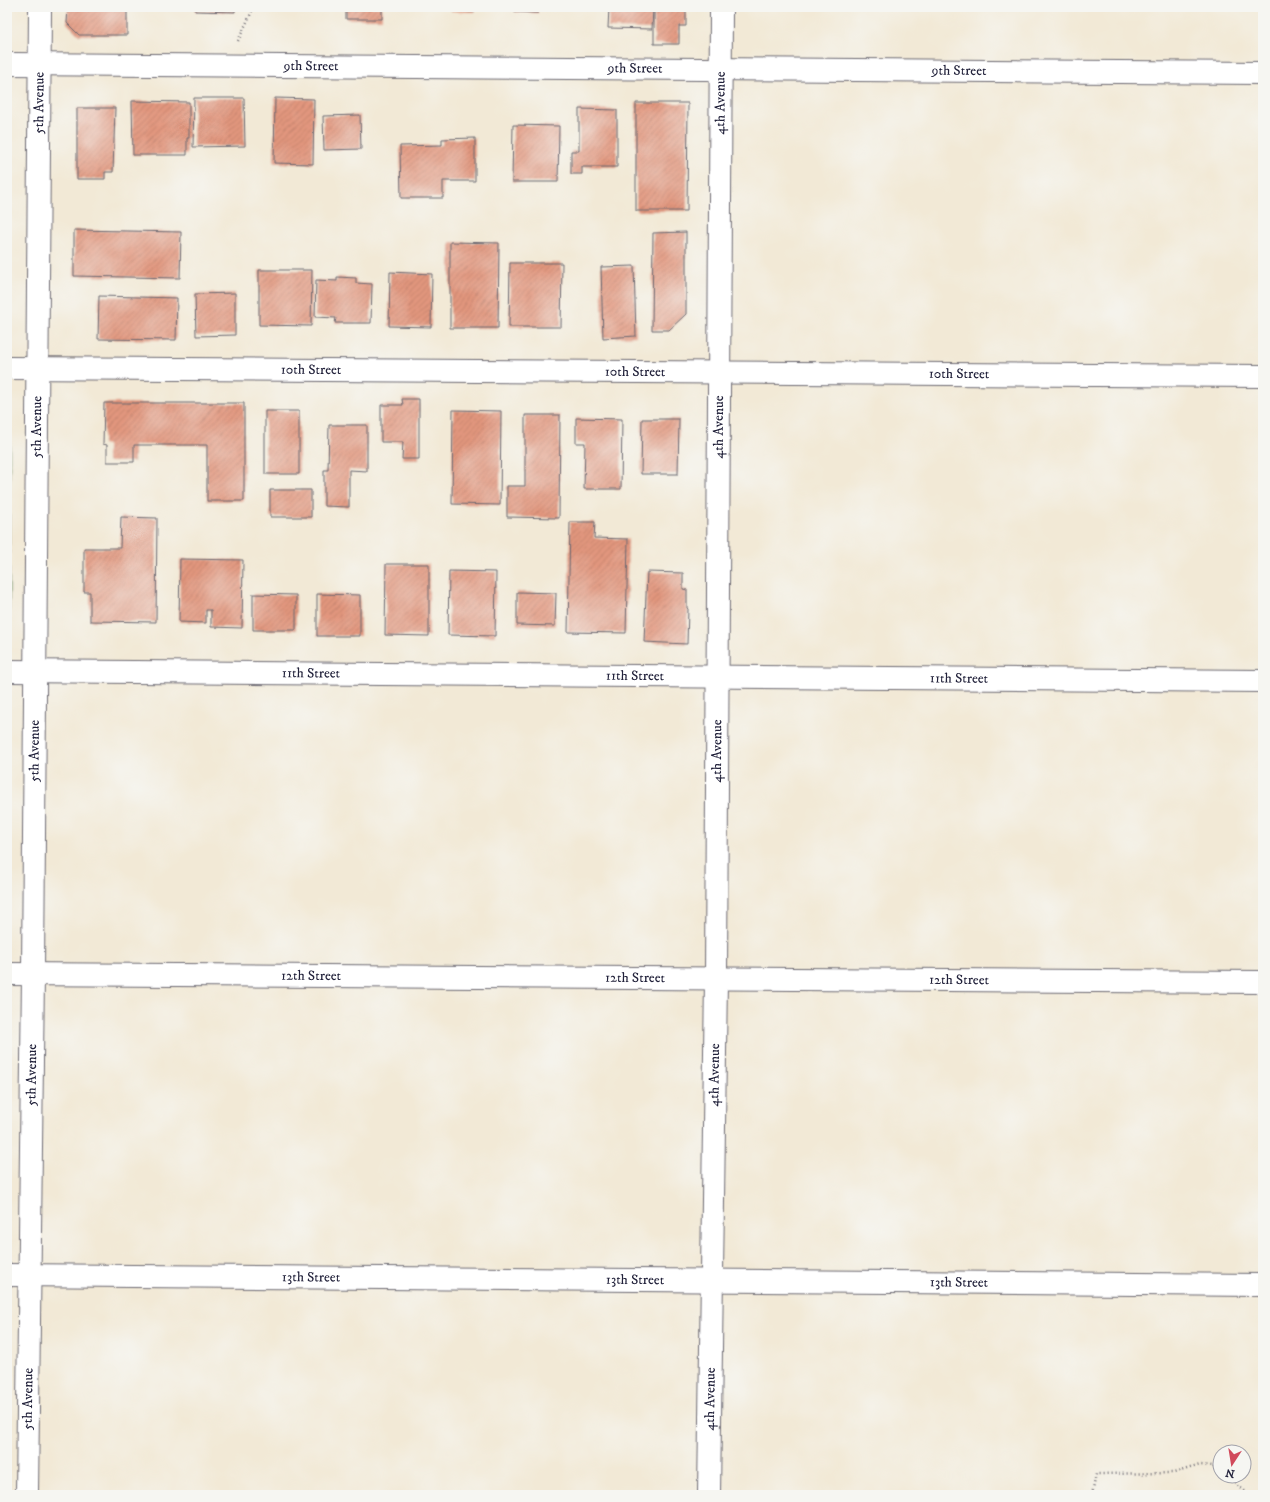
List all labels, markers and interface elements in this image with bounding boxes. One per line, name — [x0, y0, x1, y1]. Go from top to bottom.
street label: 9th Street — [282, 57, 339, 75]
street label: 9th Street — [606, 59, 663, 78]
street label: 9th Street — [930, 62, 987, 80]
street label: 4th Avenue — [711, 71, 730, 135]
street label: 5th Avenue — [30, 72, 49, 134]
street label: 10th Street — [281, 361, 342, 379]
street label: 10th Street — [605, 363, 666, 381]
street label: 10th Street — [929, 365, 990, 383]
street label: 4th Avenue — [710, 395, 728, 459]
street label: 5th Avenue — [28, 396, 46, 458]
street label: 11th Street — [282, 664, 341, 683]
street label: 11th Street — [606, 667, 665, 685]
street label: 11th Street — [930, 669, 989, 688]
street label: 4th Avenue — [708, 719, 726, 783]
street label: 5th Avenue — [25, 720, 44, 782]
street label: 12th Street — [281, 967, 342, 985]
street label: 12th Street — [605, 969, 666, 987]
street label: 12th Street — [929, 971, 990, 989]
street label: 4th Avenue — [705, 1043, 724, 1107]
street label: 5th Avenue — [22, 1044, 41, 1106]
street label: 13th Street — [282, 1268, 341, 1287]
street label: 13th Street — [606, 1271, 665, 1289]
street label: 13th Street — [930, 1273, 989, 1292]
street label: 4th Avenue — [701, 1367, 720, 1431]
street label: 5th Avenue — [19, 1368, 37, 1430]
north arrow — [1212, 1444, 1252, 1484]
text: N — [1224, 1465, 1236, 1481]

